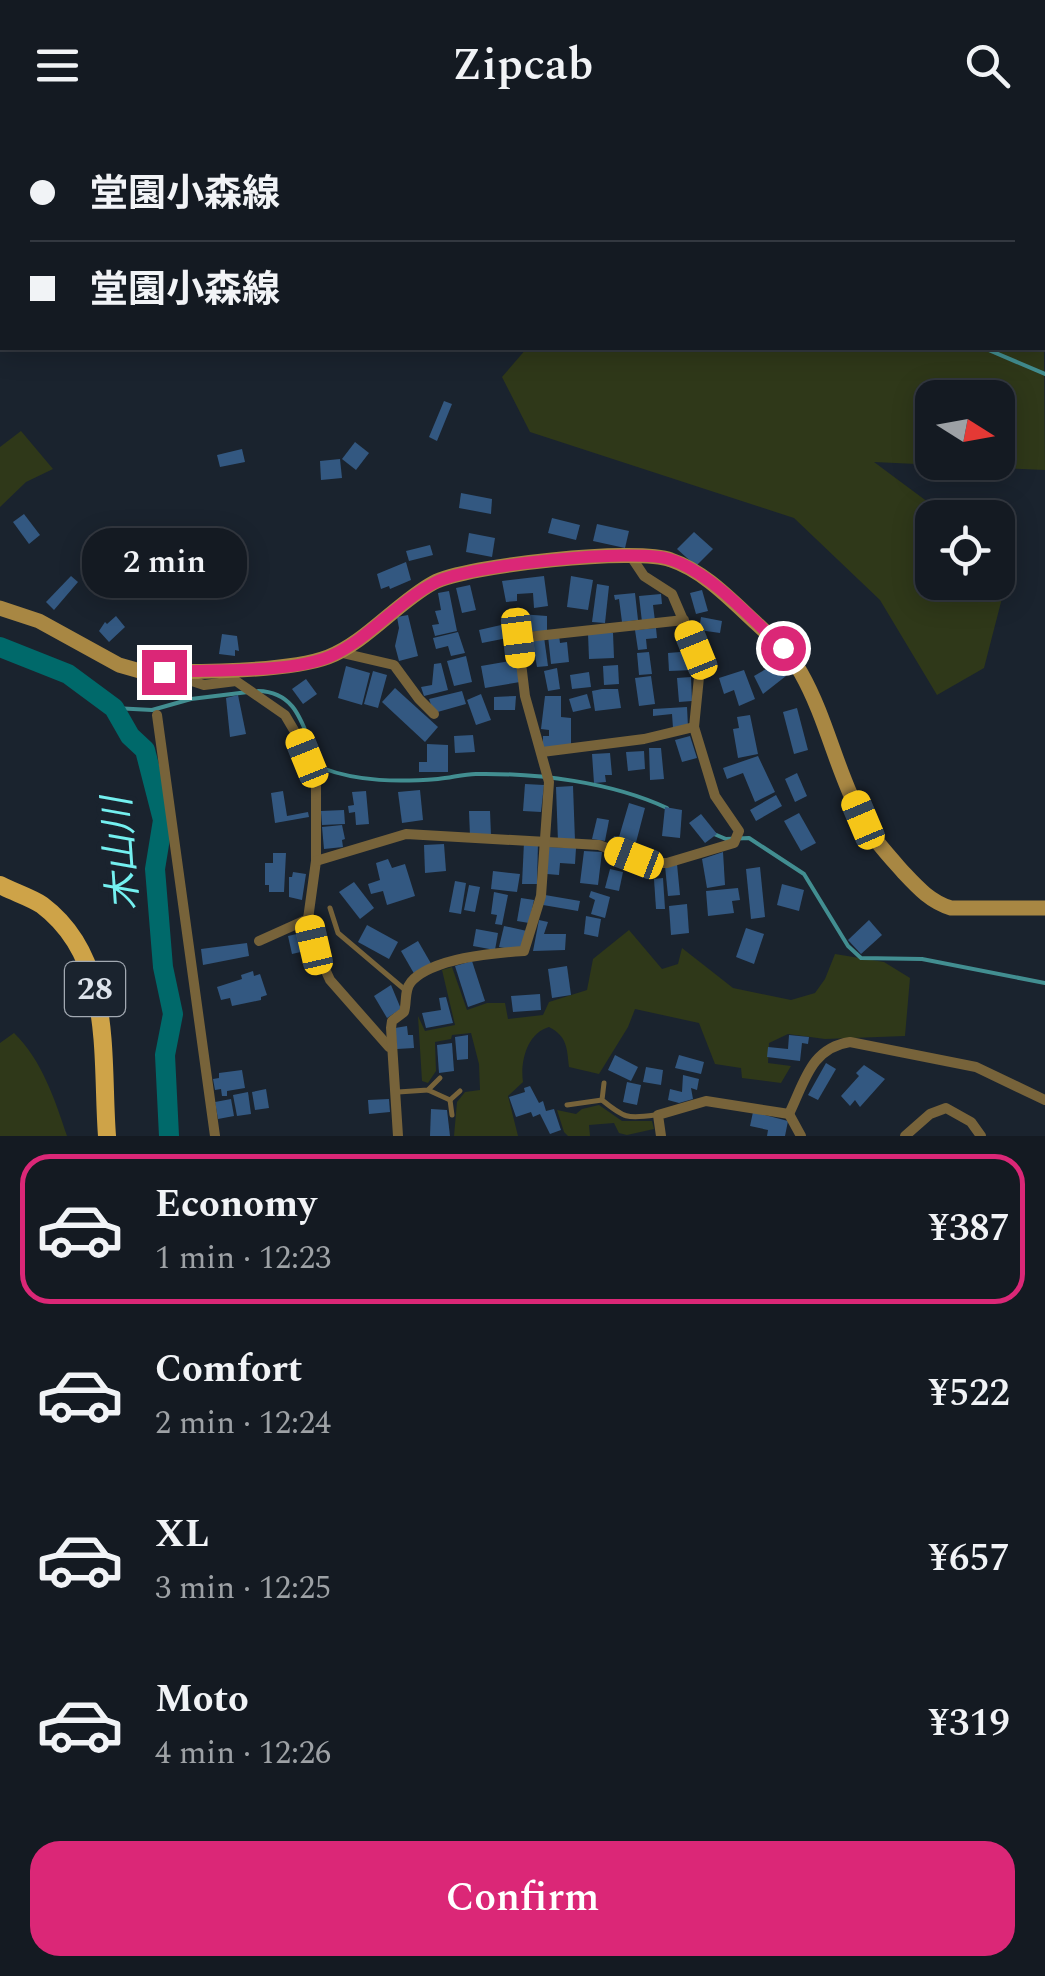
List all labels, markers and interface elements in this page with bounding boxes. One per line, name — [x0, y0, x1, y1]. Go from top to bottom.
text: Zipcab — [452, 31, 593, 100]
icon: menu — [30, 38, 85, 93]
icon: search — [960, 38, 1015, 93]
text: 堂園小森線 — [90, 166, 280, 224]
text: 堂園小森線 — [90, 262, 280, 320]
north arrow — [915, 380, 1015, 480]
map controls — [915, 380, 1015, 600]
button: locate — [915, 500, 1015, 600]
callout: 2 min — [81, 527, 246, 597]
text: 2 min — [123, 538, 206, 587]
car — [499, 606, 537, 670]
car — [671, 617, 721, 683]
route start — [761, 626, 806, 671]
route end — [142, 650, 187, 695]
car — [282, 725, 332, 791]
car — [837, 787, 889, 853]
water label: 木山川 — [89, 791, 155, 913]
car — [601, 833, 667, 883]
car — [293, 912, 335, 978]
road number: 28 — [65, 962, 125, 1016]
text: Economy — [155, 1176, 316, 1234]
icon: car — [35, 1184, 125, 1274]
text: ¥387 — [929, 1200, 1010, 1258]
text: 1 min · 12:23 — [155, 1234, 331, 1283]
text: Comfort — [155, 1341, 302, 1399]
icon: car — [35, 1349, 125, 1439]
text: ¥522 — [929, 1365, 1010, 1423]
text: 2 min · 12:24 — [155, 1399, 331, 1448]
text: XL — [155, 1506, 209, 1564]
icon: car — [35, 1514, 125, 1604]
text: ¥657 — [929, 1530, 1010, 1588]
text: 3 min · 12:25 — [155, 1564, 331, 1613]
text: Moto — [155, 1671, 249, 1729]
icon: car — [35, 1679, 125, 1769]
text: ¥319 — [929, 1695, 1010, 1753]
text: 4 min · 12:26 — [155, 1729, 331, 1778]
button: Confirm — [30, 1841, 1015, 1956]

